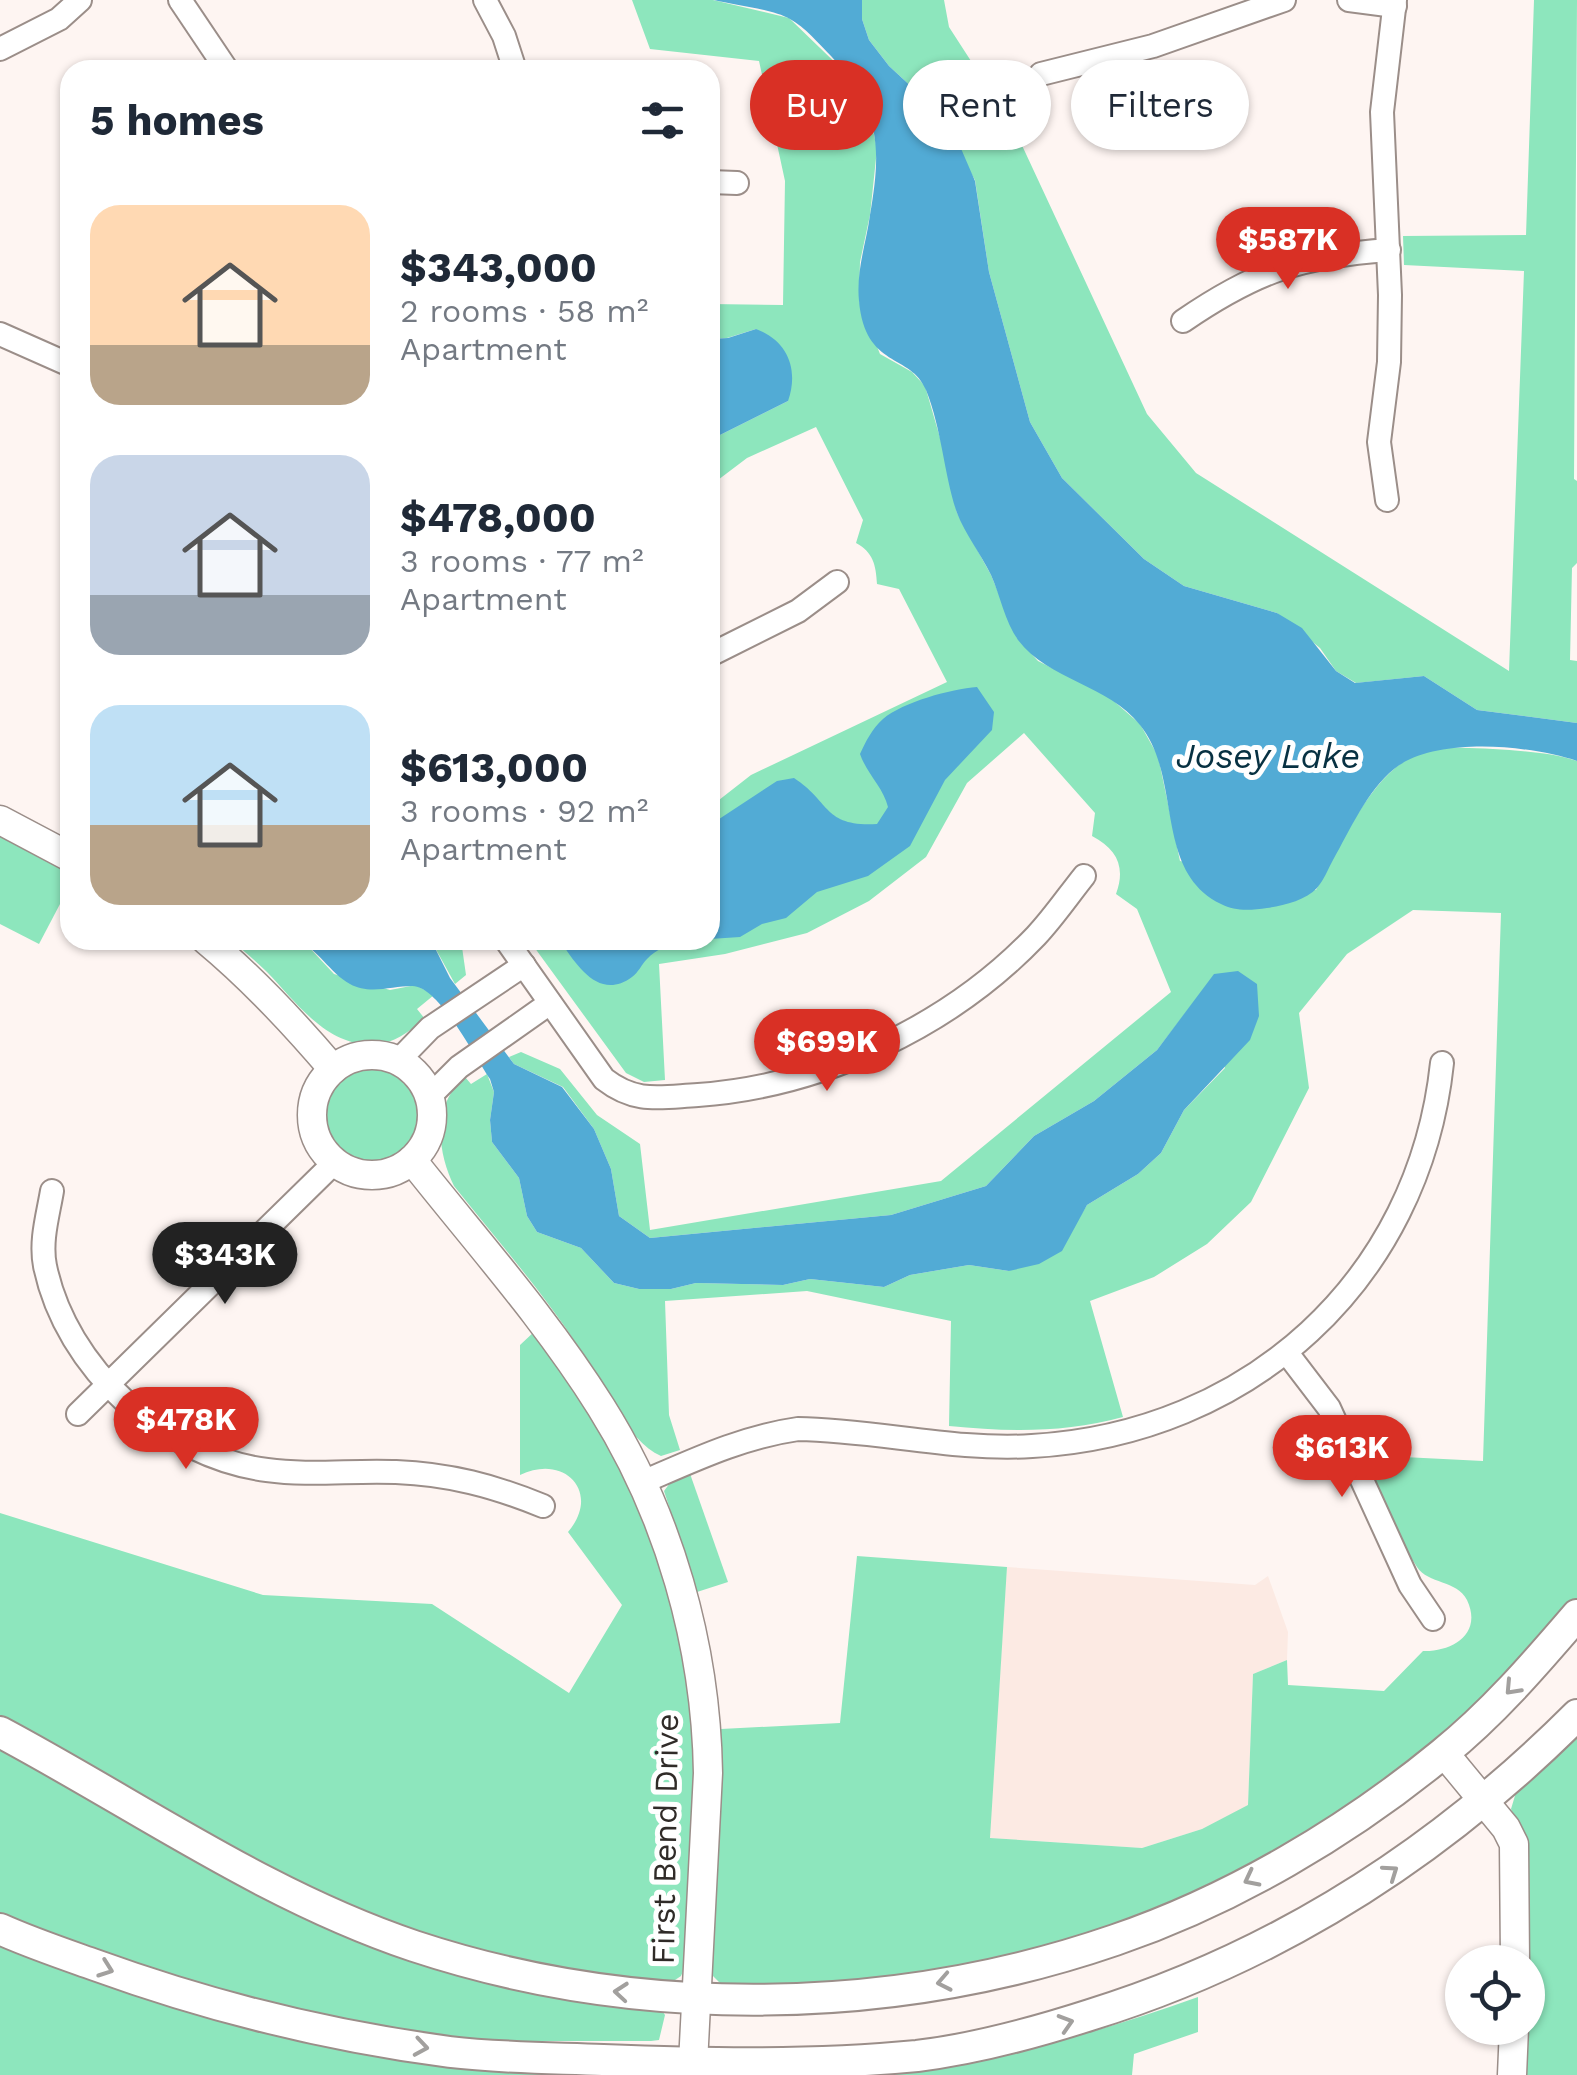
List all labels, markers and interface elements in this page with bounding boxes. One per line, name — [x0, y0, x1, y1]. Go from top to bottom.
chip: Buy — [750, 60, 883, 150]
chip: Rent — [903, 60, 1051, 150]
chip: Filters — [1071, 60, 1249, 150]
icon: filters — [635, 93, 690, 148]
text: 5 homes — [90, 96, 264, 145]
pin: $587K — [1218, 207, 1358, 292]
text: $587K — [1238, 220, 1338, 258]
text: $343,000 — [400, 243, 597, 292]
icon: home — [170, 245, 290, 365]
text: 2 rooms · 58 m² — [400, 292, 648, 330]
text: Apartment — [400, 330, 567, 368]
text: $478,000 — [400, 493, 596, 542]
icon: home — [170, 495, 290, 615]
text: 3 rooms · 77 m² — [400, 542, 644, 580]
text: Apartment — [400, 580, 567, 618]
water label: Josey Lake — [1176, 735, 1360, 777]
text: $613,000 — [400, 743, 588, 792]
icon: home — [170, 745, 290, 865]
text: 3 rooms · 92 m² — [400, 792, 648, 830]
text: Apartment — [400, 830, 567, 868]
pin: $699K — [757, 1009, 897, 1094]
text: $699K — [776, 1022, 878, 1060]
pin: $343K — [155, 1222, 295, 1307]
text: $343K — [174, 1235, 276, 1273]
pin: $478K — [116, 1387, 256, 1472]
text: $478K — [136, 1400, 236, 1438]
pin: $613K — [1272, 1415, 1412, 1500]
text: $613K — [1295, 1428, 1389, 1466]
one-way arrow — [1506, 1676, 1524, 1695]
street label: First Bend Drive — [644, 1713, 686, 1965]
one-way arrow — [1380, 1866, 1399, 1884]
one-way arrow — [1243, 1867, 1261, 1886]
map controls — [1445, 1945, 1545, 2045]
button: locate — [1445, 1945, 1545, 2045]
one-way arrow — [97, 1957, 114, 1978]
one-way arrow — [936, 1971, 953, 1992]
one-way arrow — [612, 1982, 628, 2004]
one-way arrow — [1057, 2014, 1074, 2035]
one-way arrow — [413, 2036, 430, 2057]

